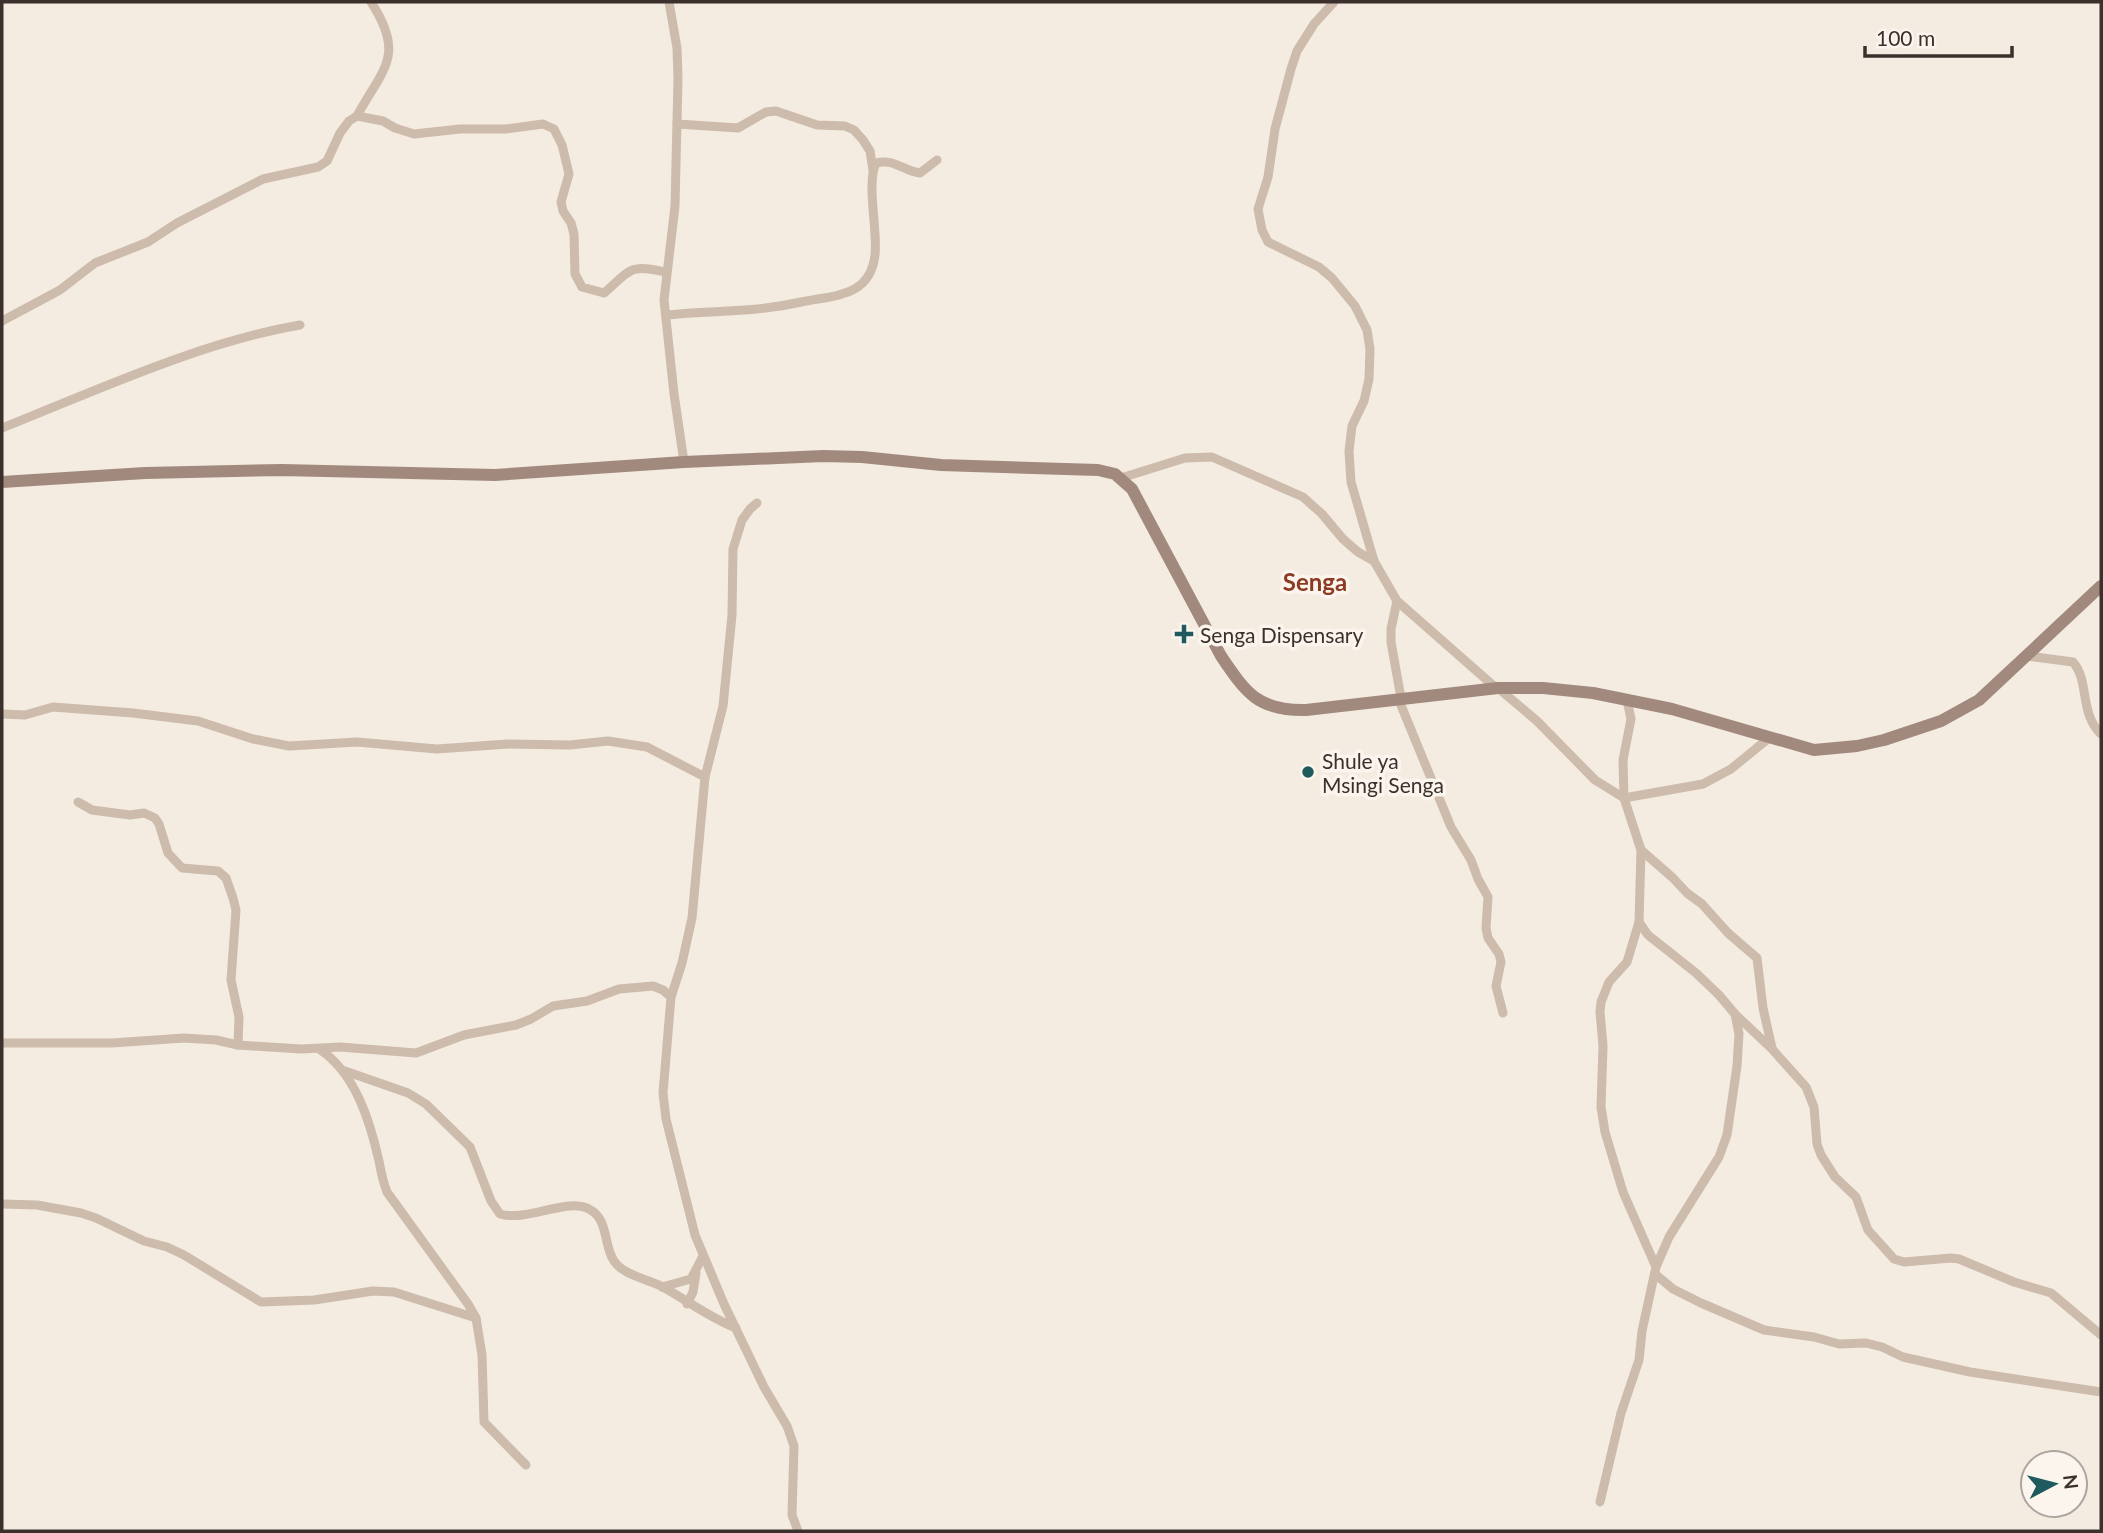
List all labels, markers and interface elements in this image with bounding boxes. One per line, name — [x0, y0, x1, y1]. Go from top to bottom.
scale bar — [1865, 14, 2012, 58]
text: 100 m — [1876, 25, 1935, 50]
district label: Senga — [1283, 567, 1347, 596]
place label: Senga Dispensary — [1200, 622, 1364, 647]
marker: Senga Dispensary — [1174, 624, 1194, 644]
place label: Shule ya Msingi Senga — [1322, 748, 1444, 797]
marker: Shule ya Msingi Senga — [1300, 764, 1316, 780]
north arrow — [2019, 1449, 2089, 1519]
text: N — [2059, 1473, 2084, 1491]

